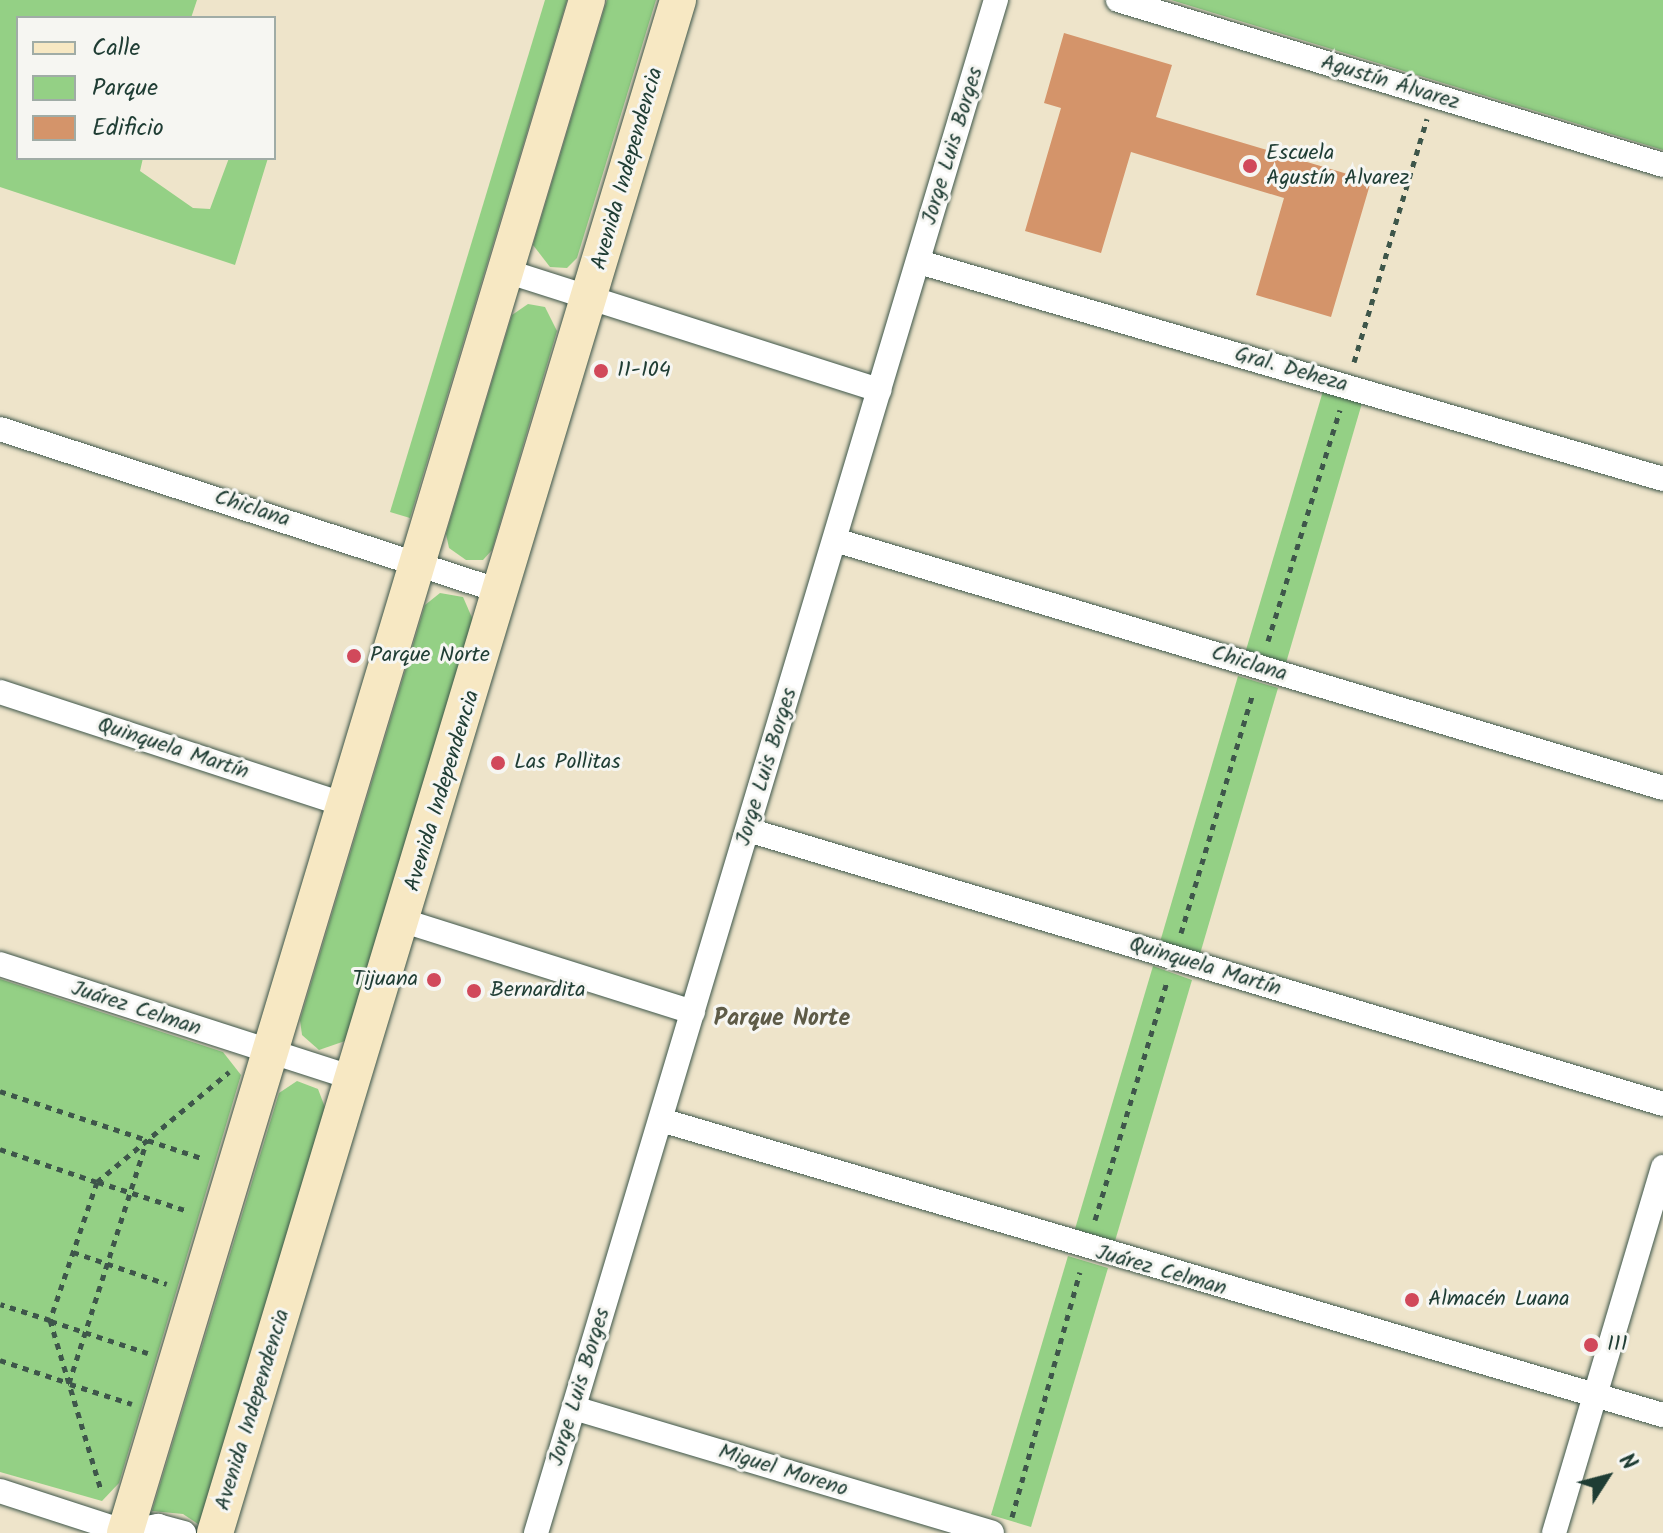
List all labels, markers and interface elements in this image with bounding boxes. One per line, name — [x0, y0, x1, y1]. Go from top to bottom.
legend — [16, 16, 276, 160]
text: Calle — [92, 29, 140, 68]
street label: Agustín Álvarez — [1318, 49, 1462, 117]
street label: Jorge Luis Borges — [916, 64, 990, 228]
street label: Avenida Independencia — [586, 65, 670, 273]
text: Parque — [92, 69, 158, 108]
text: Edificio — [92, 109, 164, 148]
place label: Escuela Agustín Alvarez — [1266, 140, 1409, 192]
marker: Escuela Agustín Alvarez — [1241, 157, 1259, 175]
street label: Gral. Deheza — [1231, 341, 1351, 399]
place label: 11-104 — [617, 358, 671, 384]
marker: 11-104 — [592, 362, 610, 380]
street label: Chiclana — [211, 484, 293, 534]
street label: Chiclana — [1208, 640, 1290, 688]
place label: Parque Norte — [370, 643, 490, 669]
marker: Parque Norte — [345, 647, 363, 665]
street label: Jorge Luis Borges — [730, 685, 804, 849]
street label: Avenida Independencia — [400, 687, 486, 895]
street label: Quinquela Martín — [94, 712, 252, 786]
place label: Las Pollitas — [514, 750, 621, 776]
marker: Las Pollitas — [489, 754, 507, 772]
street label: Quinquela Martín — [1126, 931, 1284, 1003]
place label: Tijuana — [352, 967, 418, 993]
marker: Tijuana — [425, 971, 443, 989]
street label: Juárez Celman — [68, 976, 204, 1042]
place label: Bernardita — [490, 978, 586, 1004]
marker: Bernardita — [465, 982, 483, 1000]
district label: Parque Norte — [714, 1005, 850, 1033]
street label: Juárez Celman — [1092, 1240, 1230, 1302]
place label: Almacén Luana — [1428, 1287, 1570, 1313]
marker: Almacén Luana — [1403, 1291, 1421, 1309]
street label: Jorge Luis Borges — [543, 1305, 617, 1469]
street label: Avenida Independencia — [210, 1306, 296, 1514]
place label: I11 — [1607, 1332, 1628, 1358]
marker: I11 — [1582, 1336, 1600, 1354]
north arrow — [1567, 1437, 1647, 1517]
street label: Miguel Moreno — [715, 1439, 851, 1503]
text: N — [1609, 1447, 1645, 1478]

